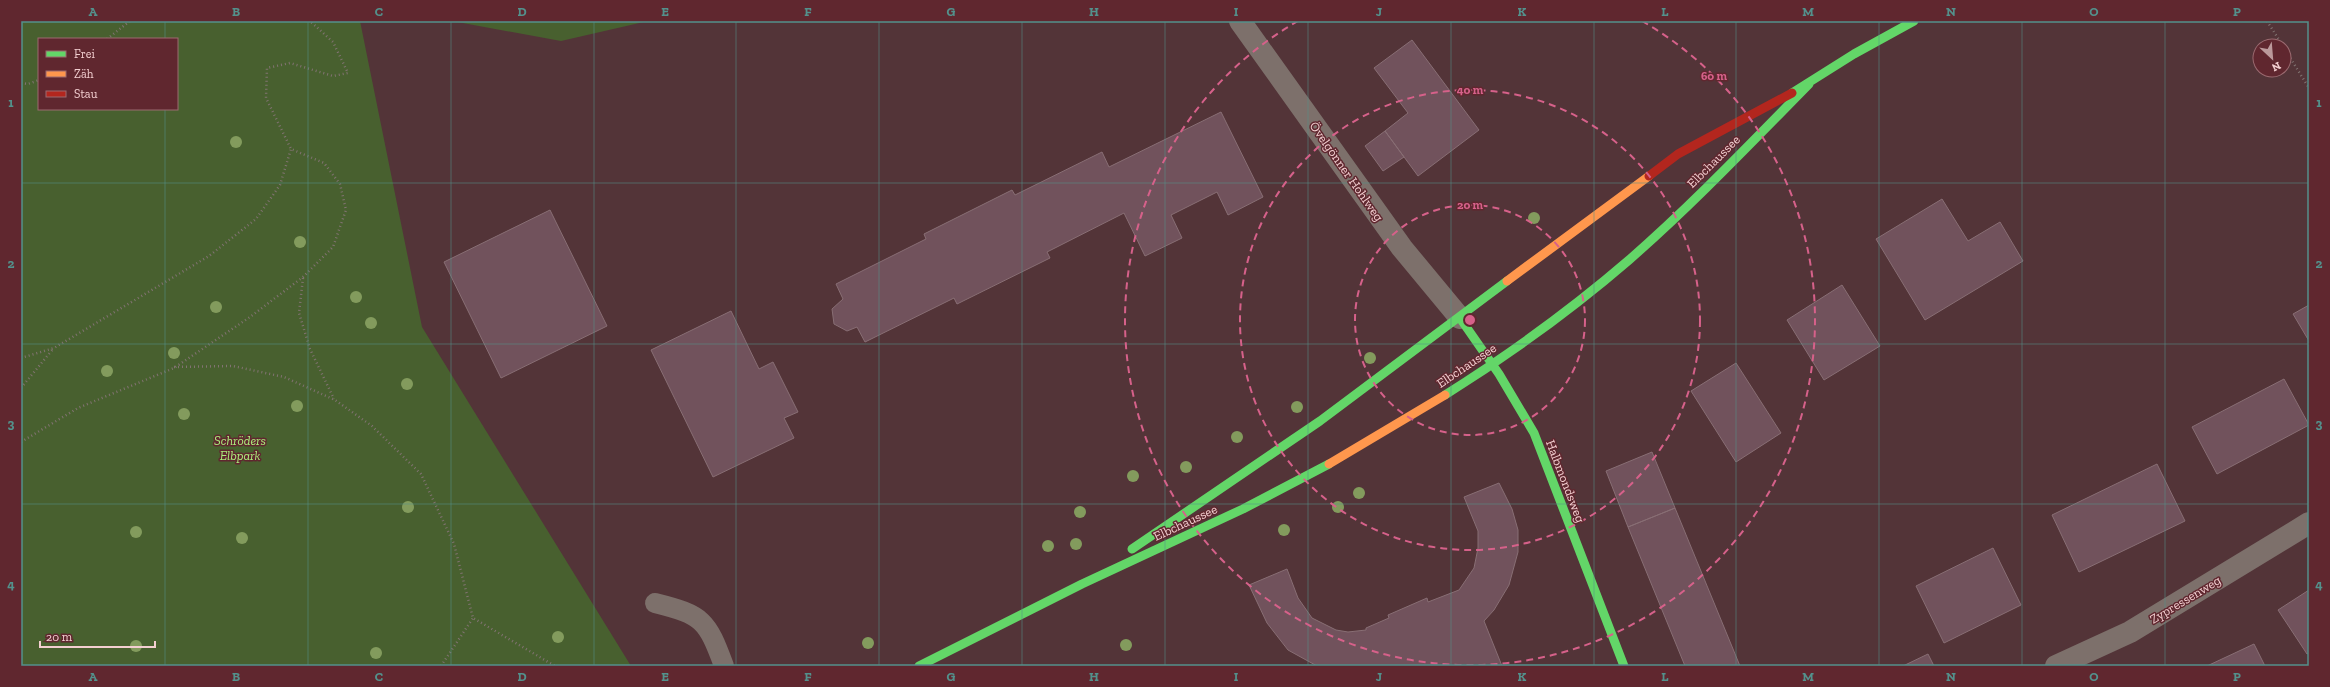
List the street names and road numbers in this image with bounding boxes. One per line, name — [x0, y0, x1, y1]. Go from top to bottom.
street label: Övelgönner Hohlweg — [1307, 119, 1387, 224]
street label: Elbchaussee — [1684, 132, 1743, 191]
street label: Elbchaussee — [1434, 340, 1499, 391]
street label: Halbmondsweg — [1543, 438, 1588, 525]
street label: Elbchaussee — [1151, 501, 1219, 544]
street label: Zypressenweg — [2147, 572, 2224, 627]

